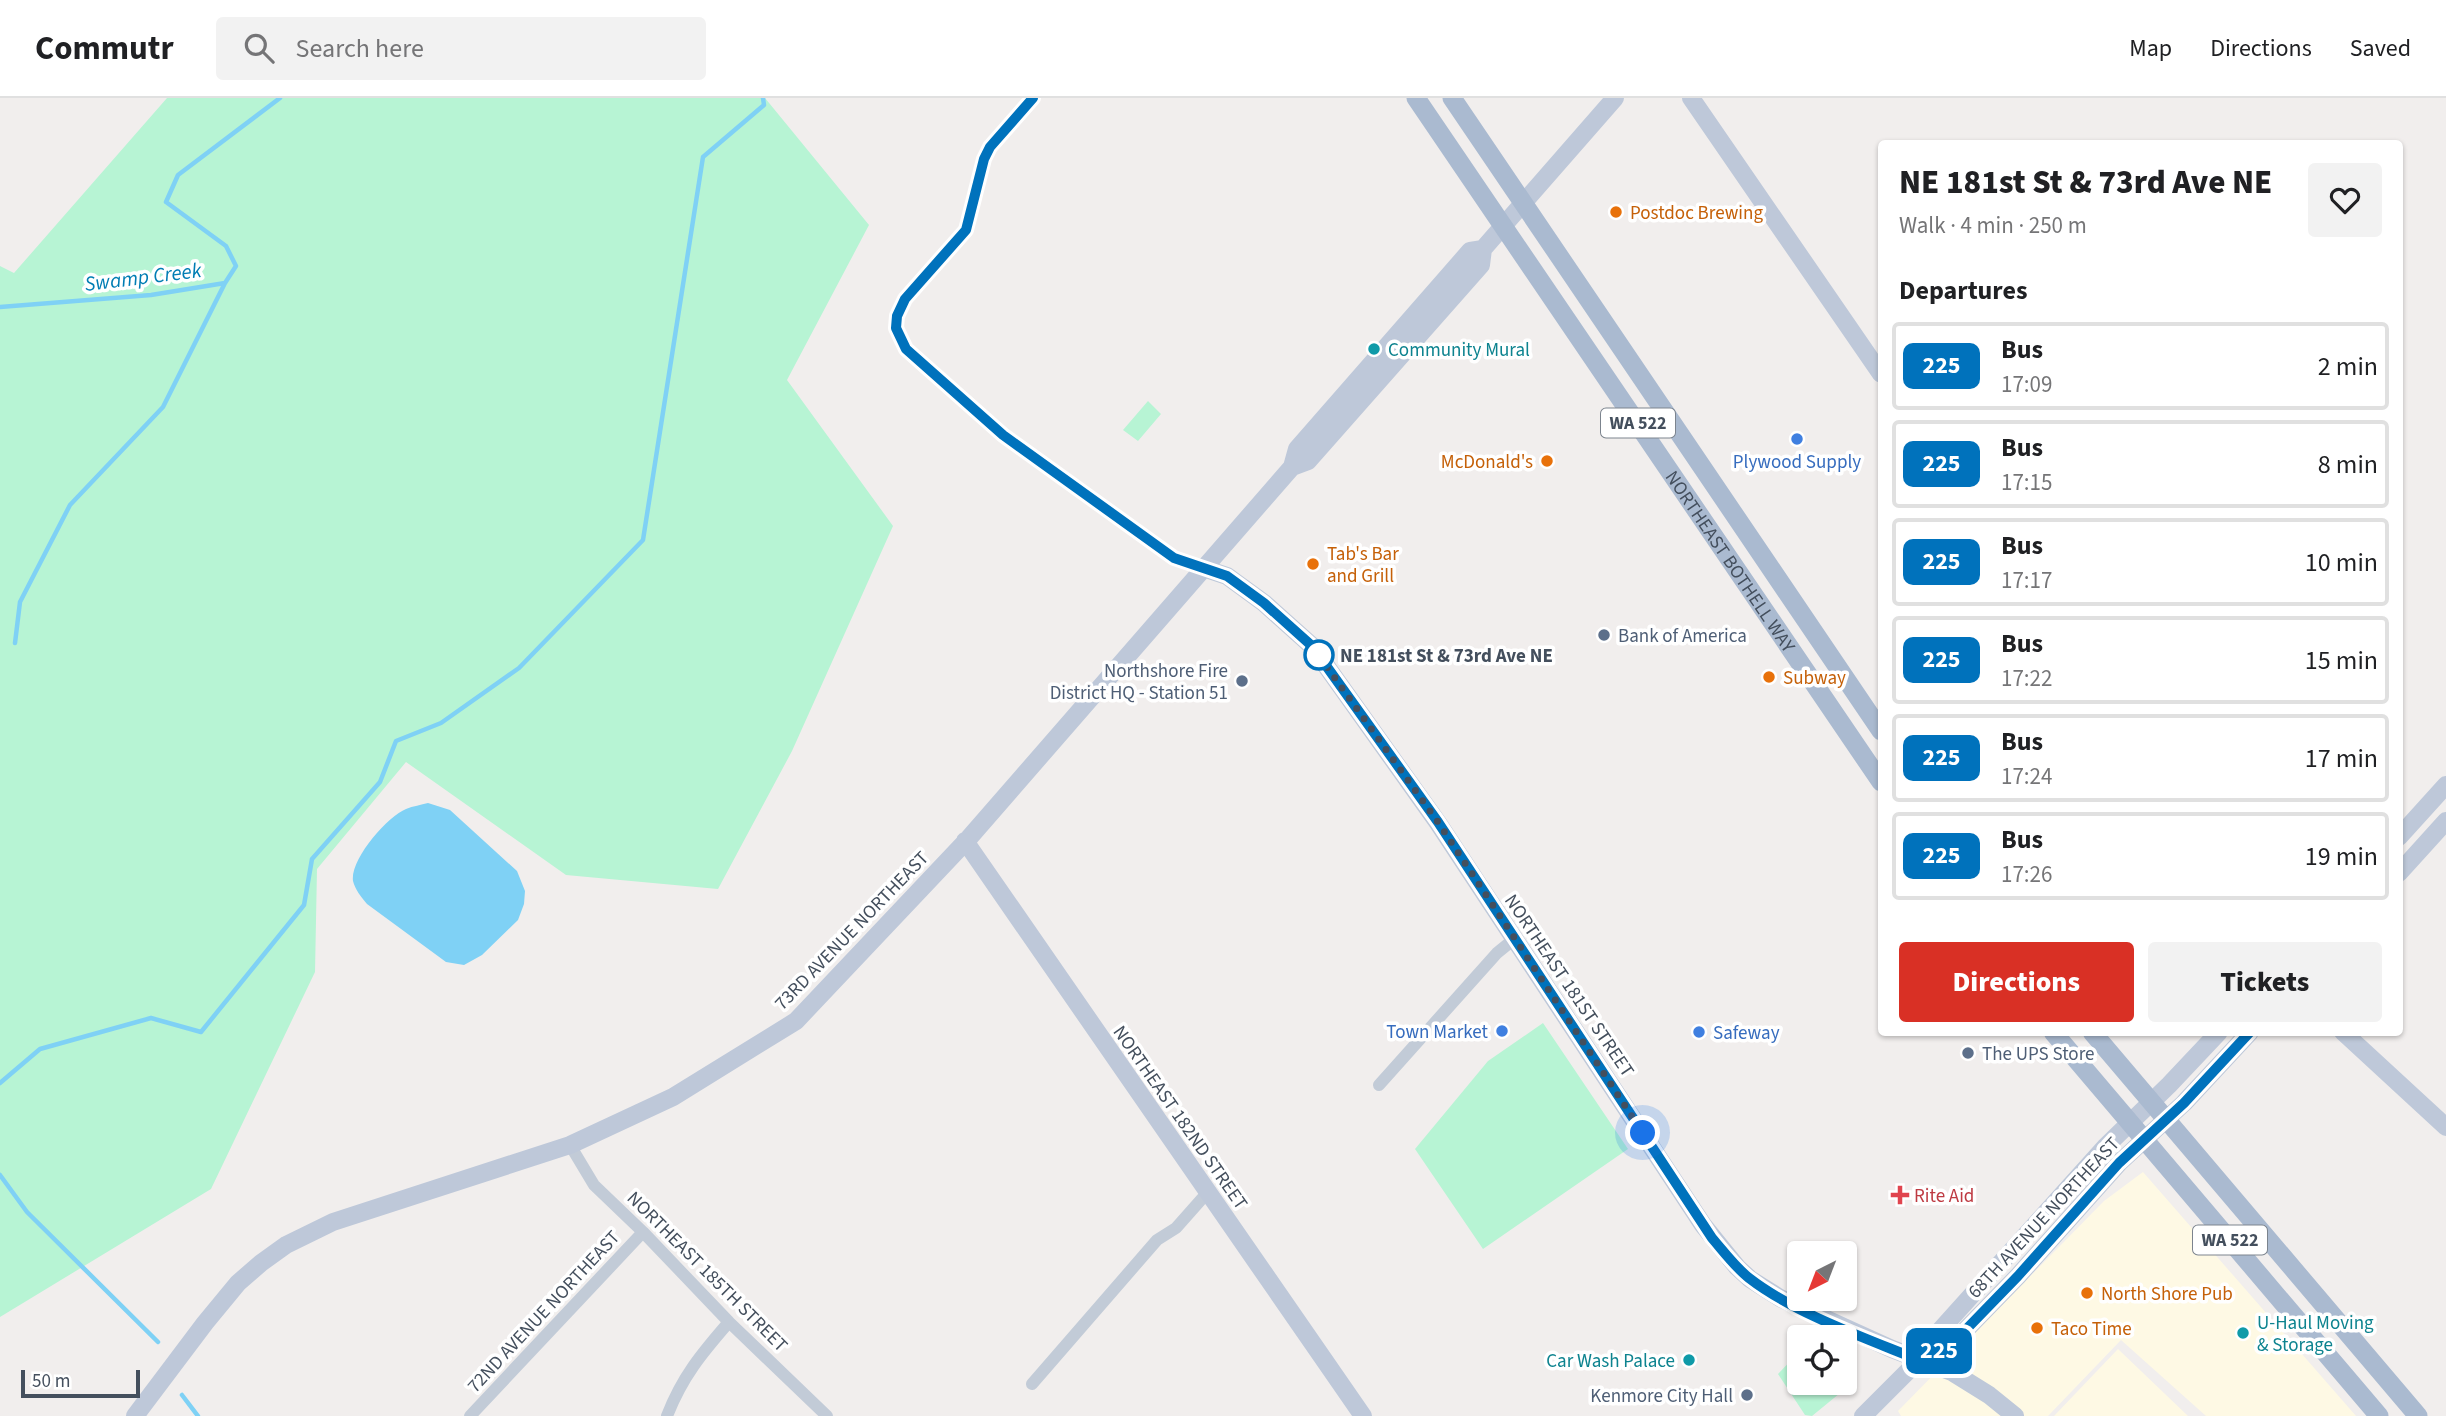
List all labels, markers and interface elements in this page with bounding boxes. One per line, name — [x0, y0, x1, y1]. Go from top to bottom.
search box — [216, 17, 706, 80]
text: Commutr — [35, 25, 174, 72]
icon: search — [240, 29, 278, 67]
text: Search here — [296, 30, 424, 67]
text: Map — [2129, 31, 2172, 66]
text: Directions — [2210, 31, 2312, 66]
text: Saved — [2350, 31, 2411, 66]
text: NE 181st St & 73rd Ave NE — [1899, 159, 2272, 206]
button: heart — [2308, 163, 2382, 237]
place label: Postdoc Brewing — [1630, 200, 1763, 227]
marker: Postdoc Brewing — [1608, 204, 1624, 220]
text: Walk · 4 min · 250 m — [1899, 209, 2087, 242]
water label: Swamp Creek — [83, 255, 204, 299]
text: Departures — [1899, 272, 2027, 309]
text: Bus — [2001, 331, 2043, 368]
place label: Community Mural — [1388, 337, 1530, 364]
marker: Community Mural — [1366, 341, 1382, 357]
text: 225 — [1922, 348, 1961, 383]
text: 2 min — [2318, 348, 2378, 385]
text: 17:09 — [2001, 368, 2052, 401]
road number: WA 522 — [1601, 408, 1675, 438]
text: Bus — [2001, 429, 2043, 466]
marker: Plywood Supply — [1789, 431, 1805, 447]
text: 225 — [1922, 446, 1961, 481]
text: 8 min — [2318, 446, 2378, 483]
place label: McDonald's — [1441, 449, 1533, 476]
place label: Plywood Supply — [1733, 449, 1861, 476]
marker: McDonald's — [1539, 453, 1555, 469]
street label: NORTHEAST BOTHELL WAY — [1658, 466, 1802, 659]
text: 17:15 — [2001, 466, 2052, 499]
text: Bus — [2001, 527, 2043, 564]
place label: Tab's Bar and Grill — [1327, 541, 1399, 590]
text: 225 — [1922, 544, 1961, 579]
text: 10 min — [2305, 544, 2378, 581]
marker: Tab's Bar and Grill — [1305, 556, 1321, 572]
text: 17:17 — [2001, 564, 2052, 597]
place label: Bank of America — [1618, 623, 1747, 650]
text: Bus — [2001, 625, 2043, 662]
marker: Bank of America — [1596, 627, 1612, 643]
marker: NE 181st St & 73rd Ave NE — [1304, 640, 1334, 670]
text: 225 — [1922, 642, 1961, 677]
text: 15 min — [2305, 642, 2378, 679]
place label: NE 181st St & 73rd Ave NE — [1340, 643, 1553, 670]
place label: Northshore Fire District HQ - Station 51 — [1050, 658, 1228, 707]
text: 17:22 — [2001, 662, 2052, 695]
place label: Subway — [1783, 665, 1846, 692]
marker: Subway — [1761, 669, 1777, 685]
marker: Northshore Fire District HQ - Station 51 — [1234, 673, 1250, 689]
text: Bus — [2001, 723, 2043, 760]
text: 225 — [1922, 740, 1961, 775]
text: 17 min — [2305, 740, 2378, 777]
text: 17:24 — [2001, 760, 2052, 793]
text: Bus — [2001, 821, 2043, 858]
text: 225 — [1922, 838, 1961, 873]
text: 19 min — [2305, 838, 2378, 875]
street label: 73RD AVENUE NORTHEAST — [769, 846, 935, 1017]
text: 17:26 — [2001, 858, 2052, 891]
street label: NORTHEAST 181ST STREET — [1497, 889, 1640, 1083]
button: Directions — [1899, 942, 2134, 1022]
button: Tickets — [2148, 942, 2382, 1022]
place label: Town Market — [1386, 1019, 1489, 1046]
street label: NORTHEAST 182ND STREET — [1106, 1020, 1254, 1215]
place label: Safeway — [1713, 1020, 1780, 1047]
marker: Town Market — [1494, 1023, 1510, 1039]
marker: Safeway — [1691, 1024, 1707, 1040]
place label: The UPS Store — [1982, 1041, 2095, 1068]
marker: The UPS Store — [1960, 1045, 1976, 1061]
your location — [1625, 1115, 1660, 1150]
street label: 68TH AVENUE NORTHEAST — [1962, 1131, 2126, 1305]
place label: Rite Aid — [1914, 1183, 1974, 1210]
street label: NORTHEAST 185TH STREET — [620, 1186, 793, 1359]
marker: Rite Aid — [1892, 1187, 1908, 1203]
street label: 72ND AVENUE NORTHEAST — [462, 1225, 627, 1399]
road number: WA 522 — [2193, 1226, 2267, 1254]
north arrow — [1787, 1241, 1857, 1311]
map controls — [1787, 1241, 1857, 1395]
place label: North Shore Pub — [2101, 1281, 2233, 1308]
marker: North Shore Pub — [2079, 1285, 2095, 1301]
place label: U-Haul Moving & Storage — [2257, 1310, 2374, 1359]
place label: Taco Time — [2051, 1316, 2132, 1343]
marker: Taco Time — [2029, 1320, 2045, 1336]
button: locate — [1787, 1325, 1857, 1395]
marker: U-Haul Moving & Storage — [2235, 1325, 2251, 1341]
line badge: 225 — [1899, 1328, 1979, 1374]
text: 225 — [1920, 1333, 1958, 1368]
place label: Car Wash Palace — [1546, 1348, 1675, 1375]
marker: Car Wash Palace — [1681, 1352, 1697, 1368]
scale bar — [21, 1367, 140, 1399]
text: 50 m — [32, 1368, 70, 1395]
place label: Kenmore City Hall — [1590, 1383, 1733, 1410]
marker: Kenmore City Hall — [1739, 1387, 1755, 1403]

